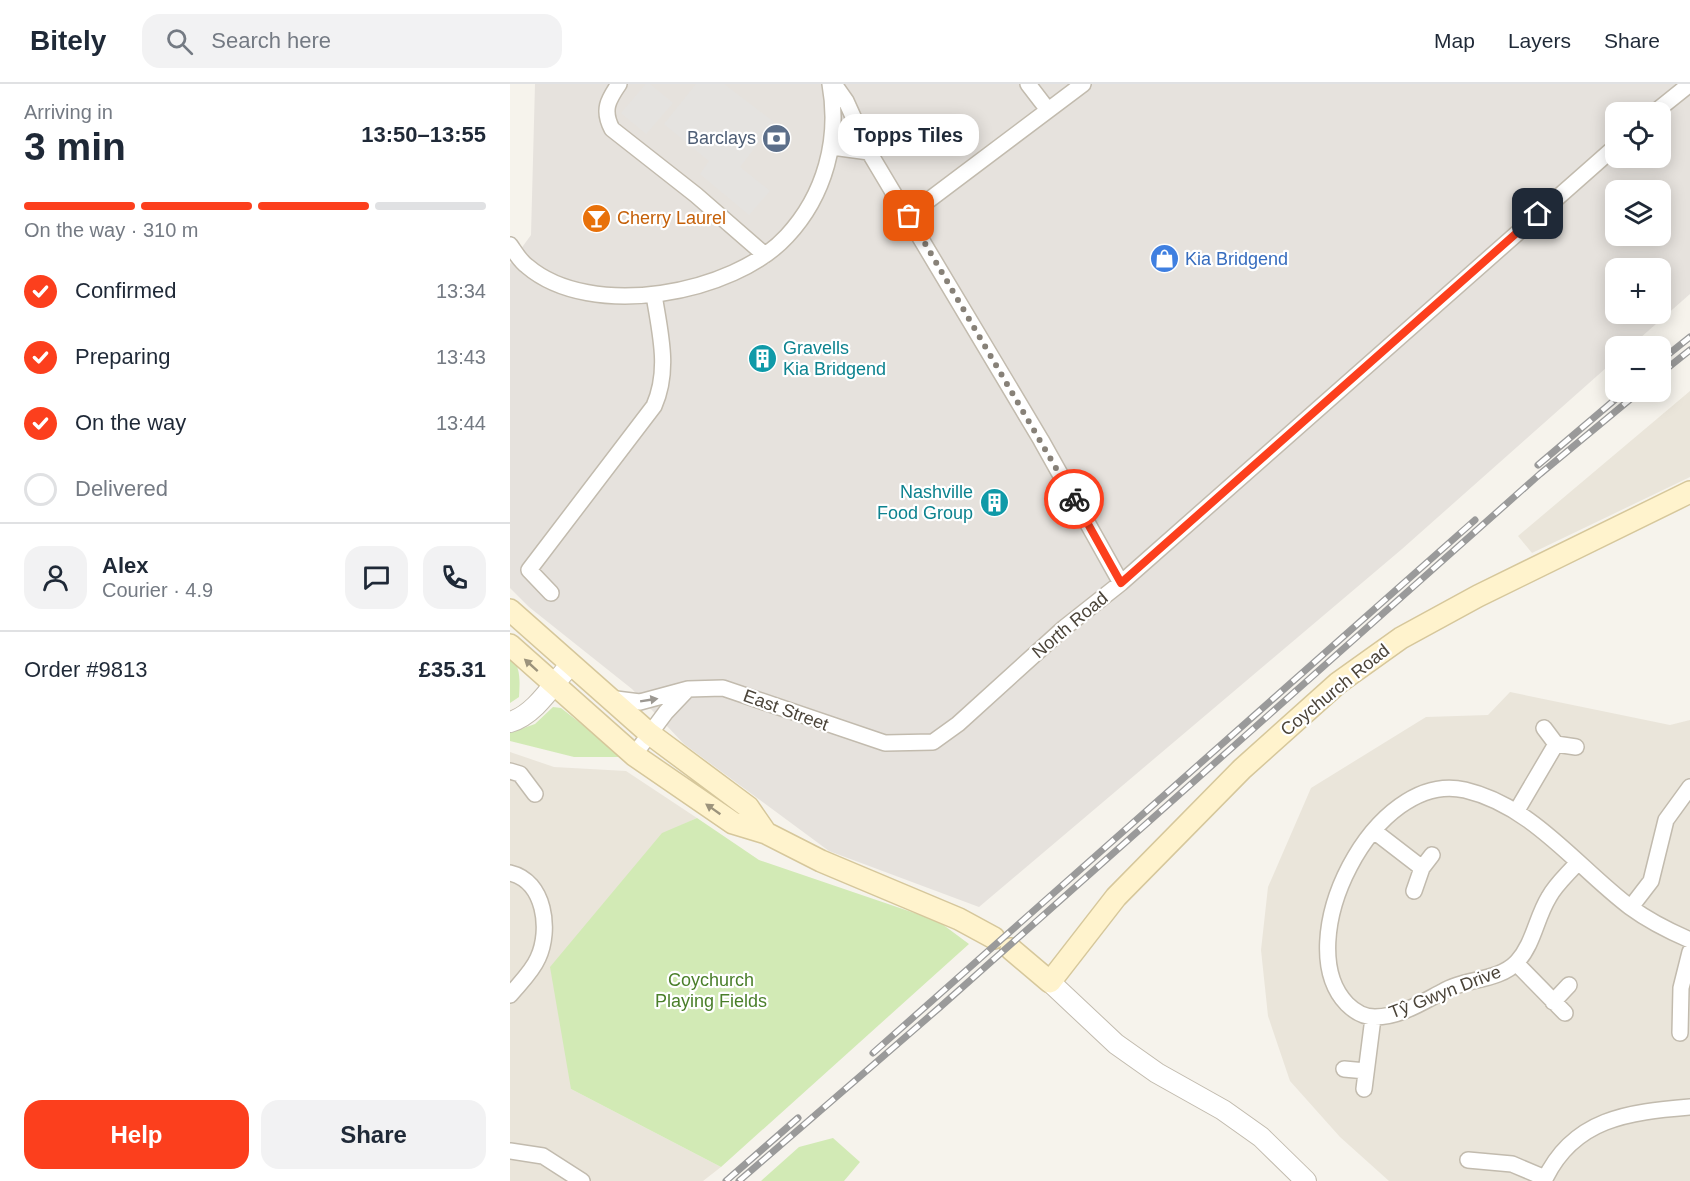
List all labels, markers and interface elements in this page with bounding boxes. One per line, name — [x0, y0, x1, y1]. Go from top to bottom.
search box — [142, 14, 562, 68]
text: Bitely — [30, 25, 106, 56]
icon: search — [163, 25, 196, 58]
text: Search here — [211, 28, 331, 53]
text: Map — [1434, 29, 1475, 52]
text: Layers — [1508, 29, 1571, 52]
text: Share — [1604, 29, 1660, 52]
text: Arriving in — [24, 101, 113, 123]
map controls — [1605, 102, 1671, 402]
button: locate — [1605, 102, 1671, 168]
callout: Topps Tiles — [838, 114, 980, 156]
text: 13:50–13:55 — [361, 122, 486, 147]
bank icon: Barclays — [761, 122, 793, 154]
text: Topps Tiles — [854, 124, 963, 146]
text: 3 min — [24, 125, 126, 168]
place label: Barclays — [687, 128, 756, 148]
button: layers — [1605, 180, 1671, 246]
pin — [1512, 188, 1563, 239]
pin — [883, 190, 934, 241]
icon: home — [1521, 197, 1554, 230]
icon: bag — [892, 199, 925, 232]
bar icon: Cherry Laurel — [580, 202, 612, 234]
place label: Cherry Laurel — [617, 208, 726, 228]
text: On the way · 310 m — [24, 219, 199, 241]
shop icon: Kia Bridgend — [1148, 243, 1180, 275]
place label: Kia Bridgend — [1185, 249, 1288, 269]
button: + — [1605, 258, 1671, 324]
icon: check — [24, 275, 57, 308]
text: Confirmed — [75, 278, 176, 303]
text: 13:34 — [436, 280, 486, 302]
button: − — [1605, 336, 1671, 402]
place label: Gravells Kia Bridgend — [783, 338, 886, 379]
icon: check — [24, 341, 57, 374]
building icon: Gravells Kia Bridgend — [746, 342, 778, 374]
text: Preparing — [75, 344, 170, 369]
text: 13:43 — [436, 346, 486, 368]
icon: check — [24, 407, 57, 440]
text: On the way — [75, 410, 186, 435]
text: 13:44 — [436, 412, 486, 434]
courier — [1044, 469, 1104, 529]
text: Delivered — [75, 476, 168, 501]
place label: Nashville Food Group — [877, 482, 973, 523]
icon: bike — [1058, 483, 1091, 516]
building icon: Nashville Food Group — [978, 486, 1010, 518]
button: person — [24, 546, 87, 609]
button: chat — [345, 546, 408, 609]
button: phone — [423, 546, 486, 609]
text: Alex — [102, 553, 148, 578]
text: Courier · 4.9 — [102, 579, 213, 601]
street label: North Road — [1028, 588, 1112, 662]
street label: Coychurch Road — [1277, 640, 1393, 740]
text: Order #9813 — [24, 657, 148, 682]
text: £35.31 — [419, 657, 486, 682]
one-way arrow — [524, 659, 539, 672]
street label: East Street — [741, 685, 831, 735]
one-way arrow — [640, 696, 659, 705]
one-way arrow — [706, 803, 722, 815]
street label: Tŷ Gwyn Drive — [1386, 962, 1504, 1022]
park label: Coychurch Playing Fields — [655, 970, 767, 1011]
button: Help — [24, 1100, 249, 1169]
button: Share — [261, 1100, 486, 1169]

